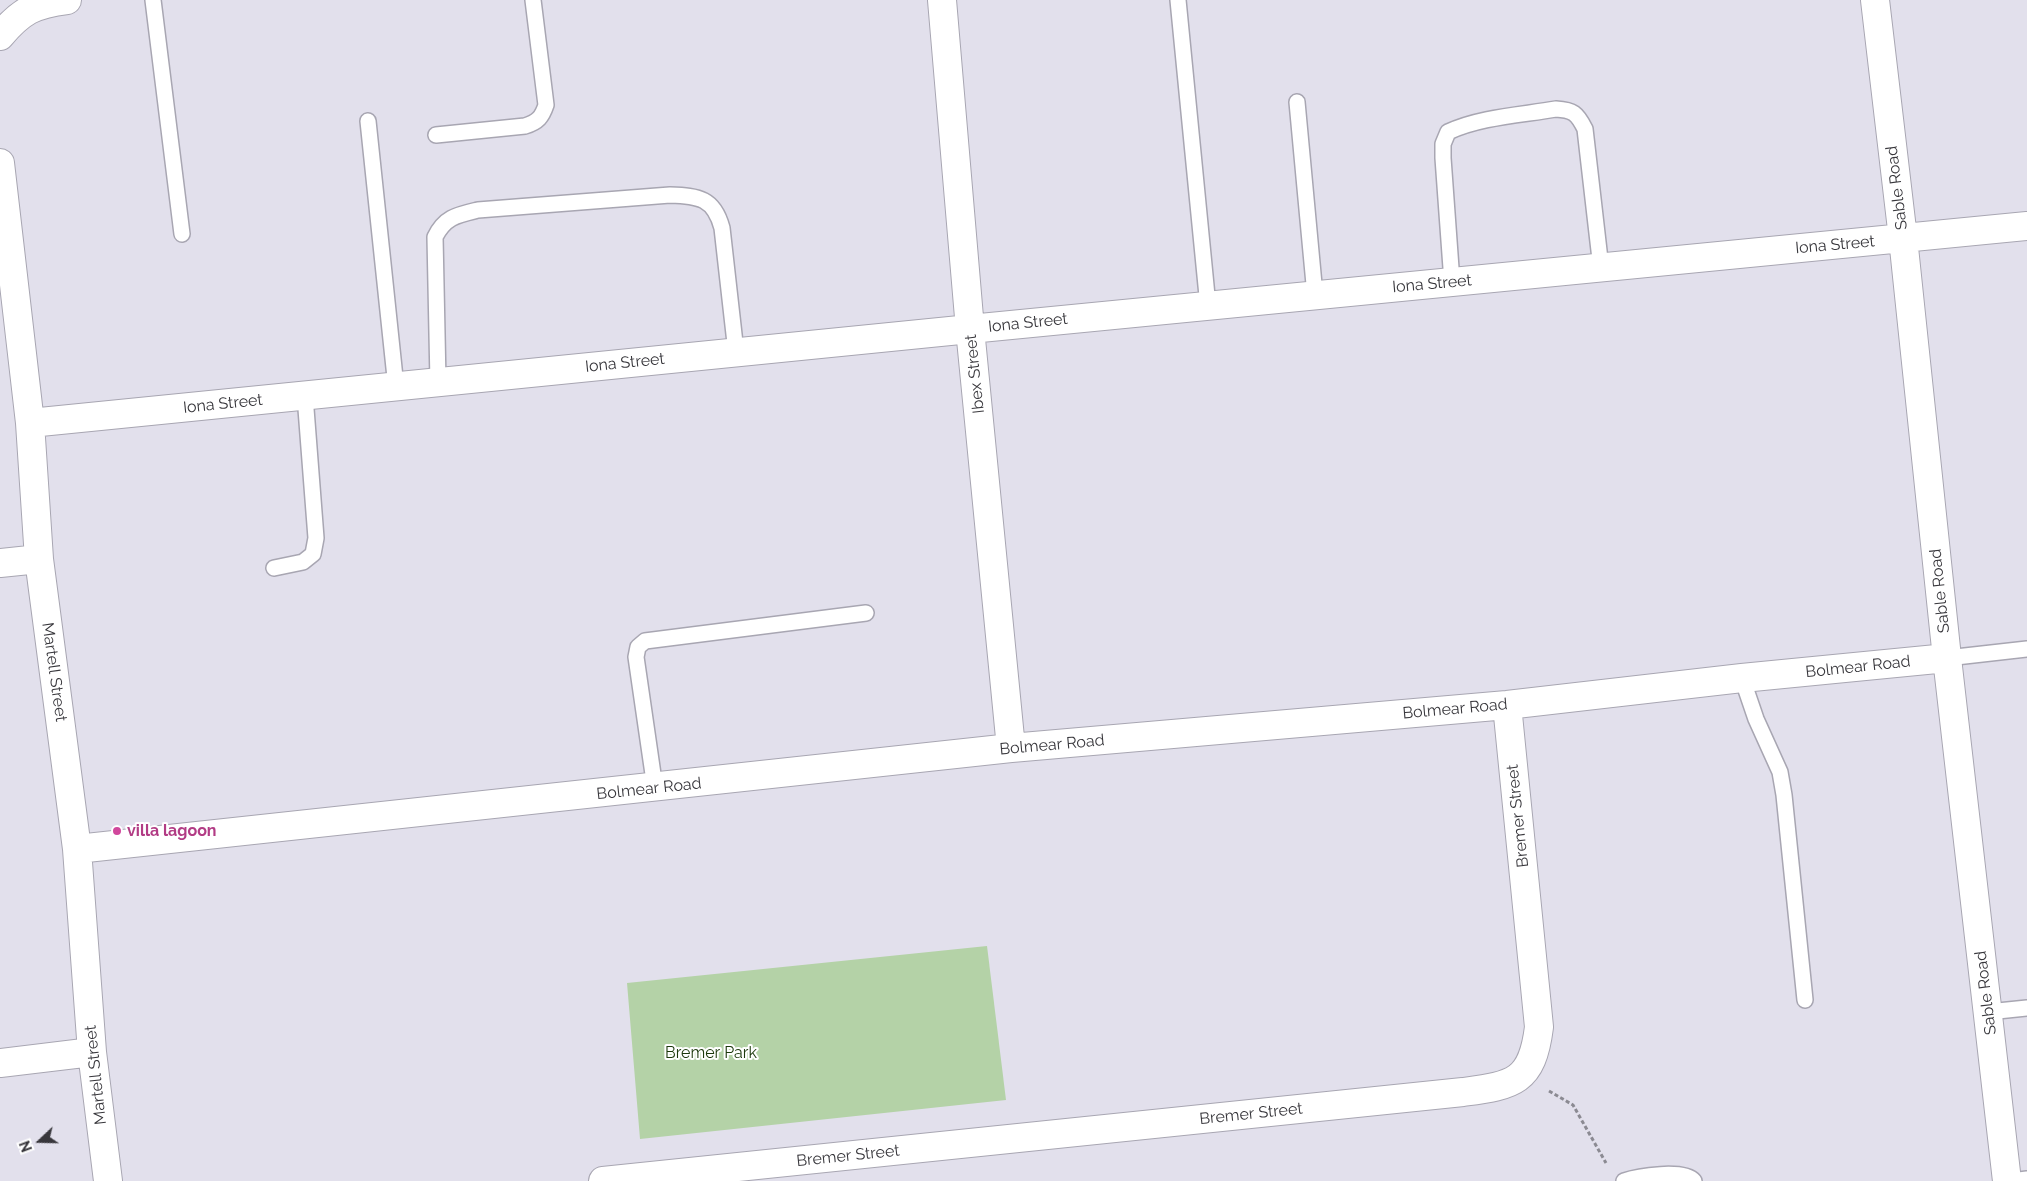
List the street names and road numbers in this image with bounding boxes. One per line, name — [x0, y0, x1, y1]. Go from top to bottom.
street label: Sable Road — [1882, 145, 1912, 231]
street label: Iona Street — [1794, 232, 1876, 258]
street label: Iona Street — [1391, 271, 1473, 297]
street label: Iona Street — [987, 309, 1069, 337]
street label: Ibex Street — [961, 334, 989, 414]
street label: Iona Street — [584, 349, 666, 377]
street label: Iona Street — [182, 390, 264, 418]
street label: Sable Road — [1926, 548, 1954, 634]
street label: Martell Street — [38, 621, 70, 723]
street label: Bolmear Road — [1805, 652, 1911, 682]
street label: Bolmear Road — [1402, 695, 1508, 723]
street label: Bolmear Road — [999, 731, 1105, 759]
street label: Bremer Street — [1503, 764, 1533, 868]
street label: Bolmear Road — [596, 774, 702, 804]
street label: Sable Road — [1971, 950, 2001, 1036]
street label: Martell Street — [81, 1024, 111, 1126]
street label: Bremer Street — [1199, 1099, 1303, 1129]
street label: Bremer Street — [796, 1141, 900, 1171]

